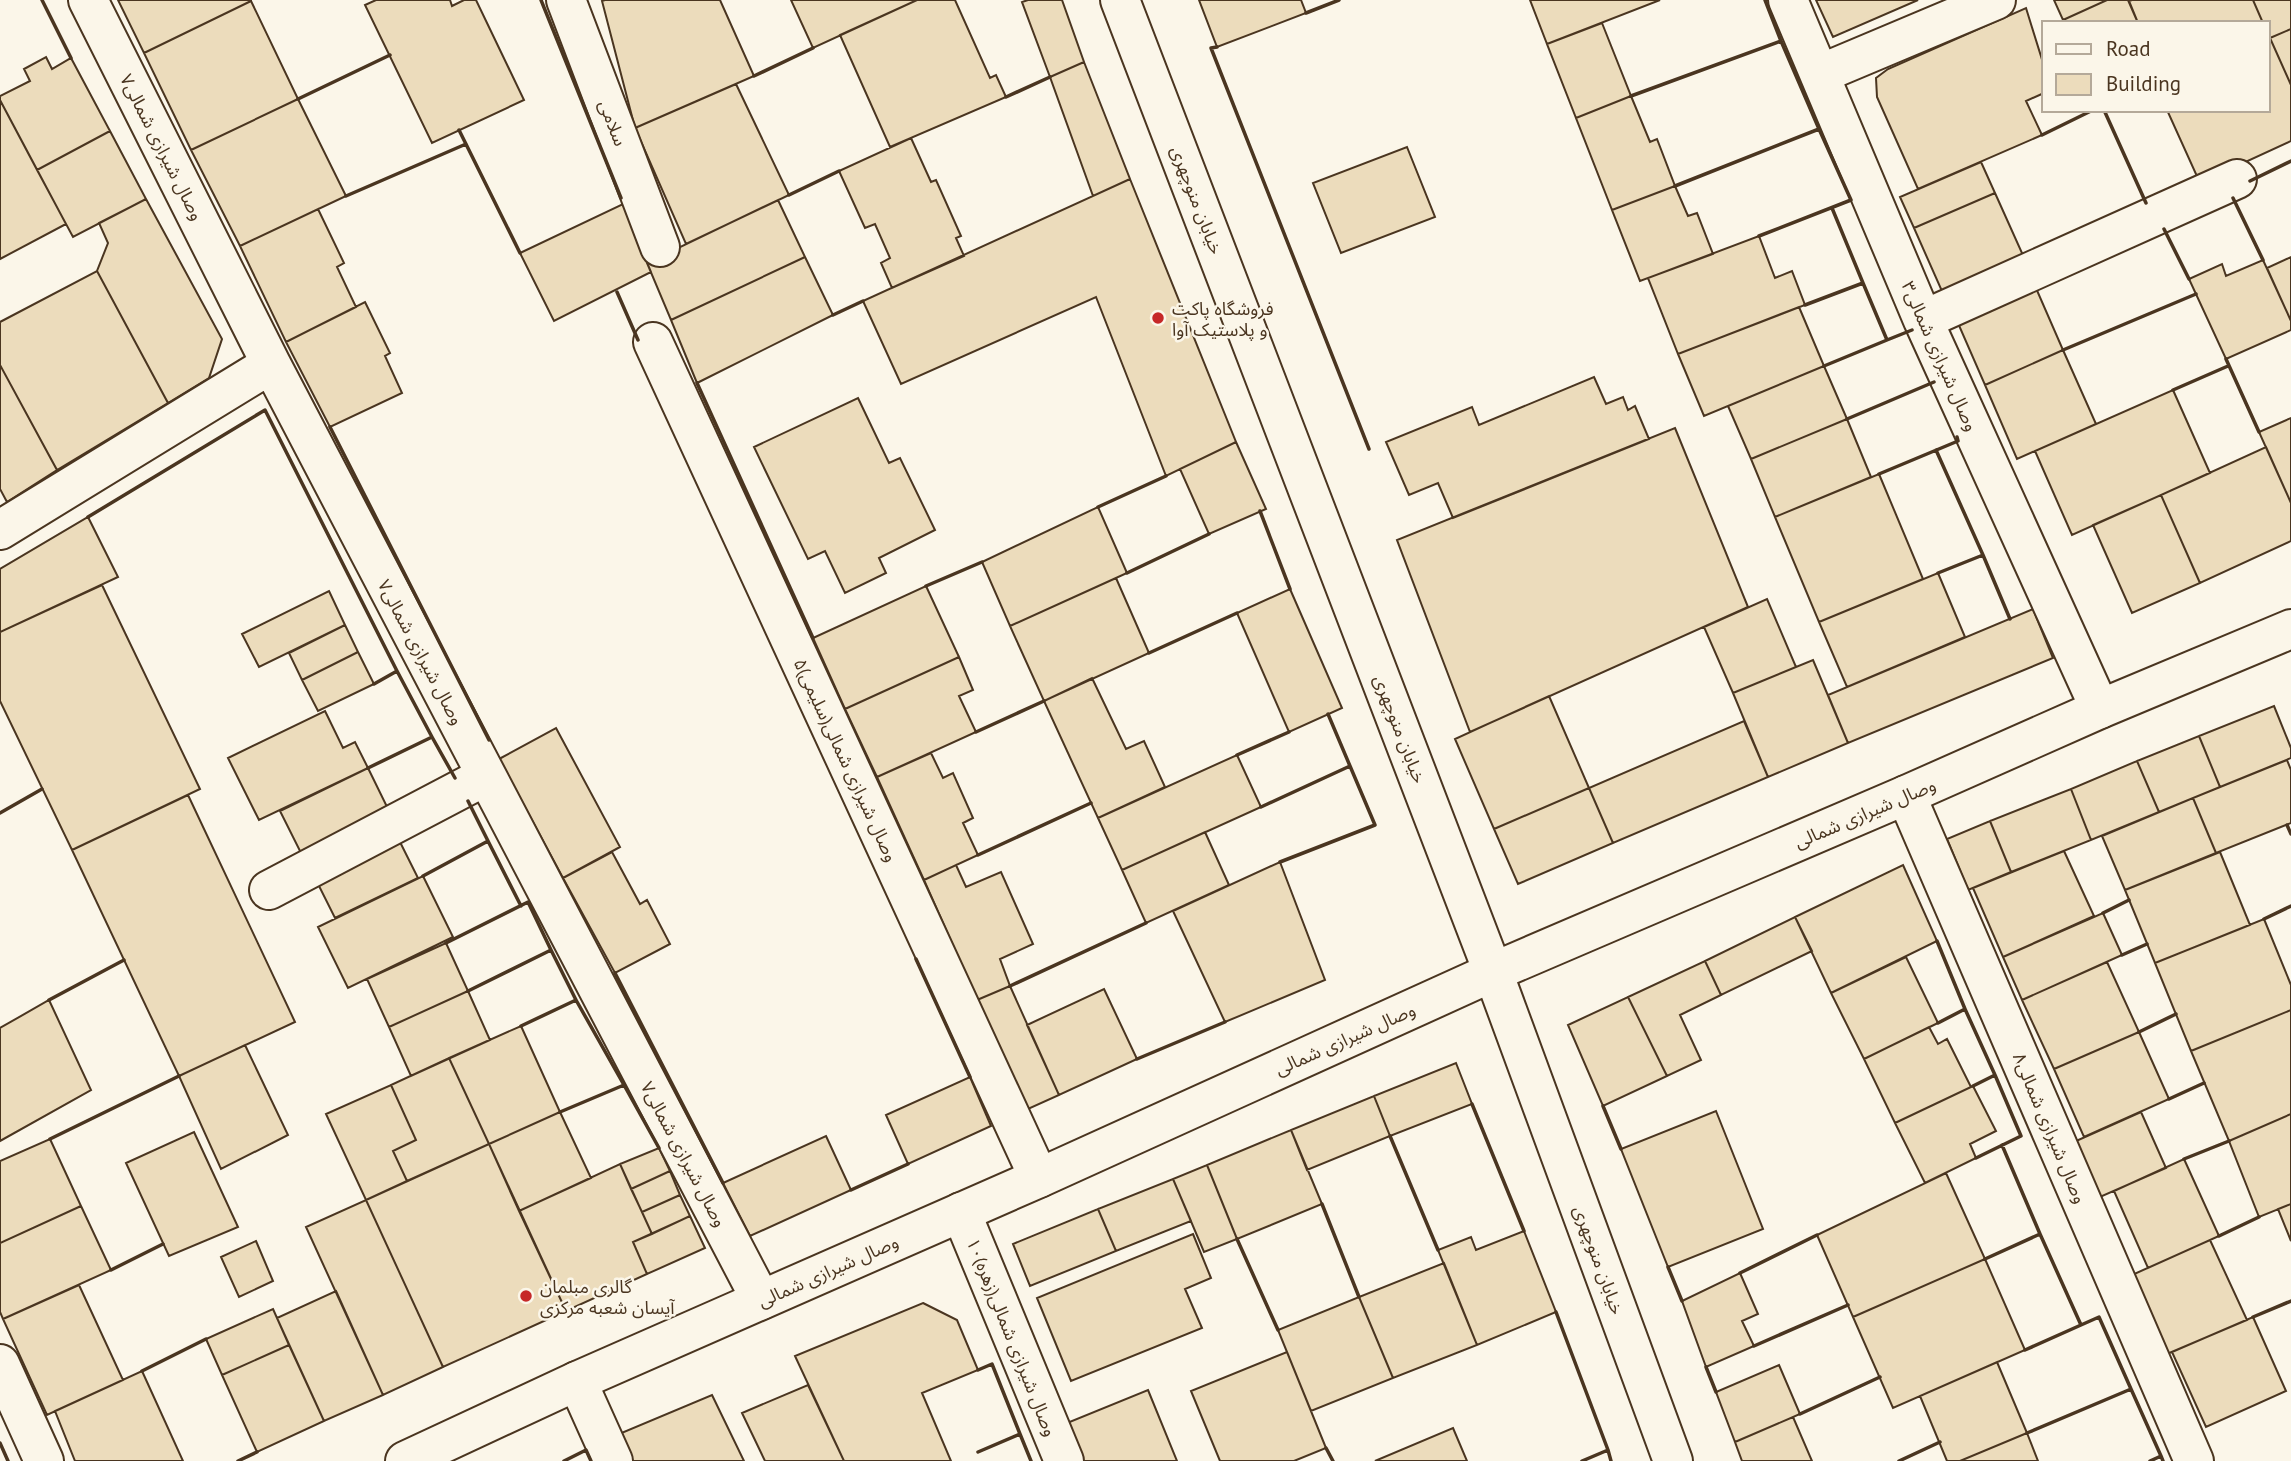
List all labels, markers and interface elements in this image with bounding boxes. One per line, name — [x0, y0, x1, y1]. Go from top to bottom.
legend — [2042, 21, 2270, 112]
text: Road — [2106, 35, 2150, 62]
street label: وصال شیرازی شمالی۷ — [115, 70, 209, 224]
text: Building — [2106, 70, 2181, 97]
street label: سلامی — [594, 97, 632, 149]
street label: خیابان منوچهری — [1166, 142, 1228, 258]
street label: وصال شیرازی شمالی۳ — [1897, 277, 1983, 435]
place label: فروشگاه پاکت و پلاستیک آوا — [1172, 297, 1274, 341]
marker: فروشگاه پاکت و پلاستیک آوا — [1150, 310, 1166, 326]
street label: وصال شیرازی شمالی۷ — [373, 575, 469, 729]
street label: ۵وصال شیرازی شمالی(سلیمی) — [789, 655, 903, 865]
street label: خیابان منوچهری — [1369, 671, 1431, 787]
street label: وصال شیرازی شمالی — [1791, 773, 1939, 853]
street label: وصال شیرازی شمالی — [1271, 998, 1419, 1080]
street label: وصال شیرازی شمالی۸ — [2008, 1049, 2092, 1207]
street label: وصال شیرازی شمالی۷ — [636, 1077, 732, 1231]
street label: خیابان منوچهری — [1569, 1202, 1629, 1318]
street label: وصال شیرازی شمالی — [754, 1230, 902, 1312]
street label: ۱۰وصال شیرازی شمالی(زهره) — [962, 1234, 1062, 1440]
place label: گالری مبلمان آیسان شعبه مرکزی — [540, 1275, 675, 1319]
marker: گالری مبلمان آیسان شعبه مرکزی — [518, 1288, 534, 1304]

